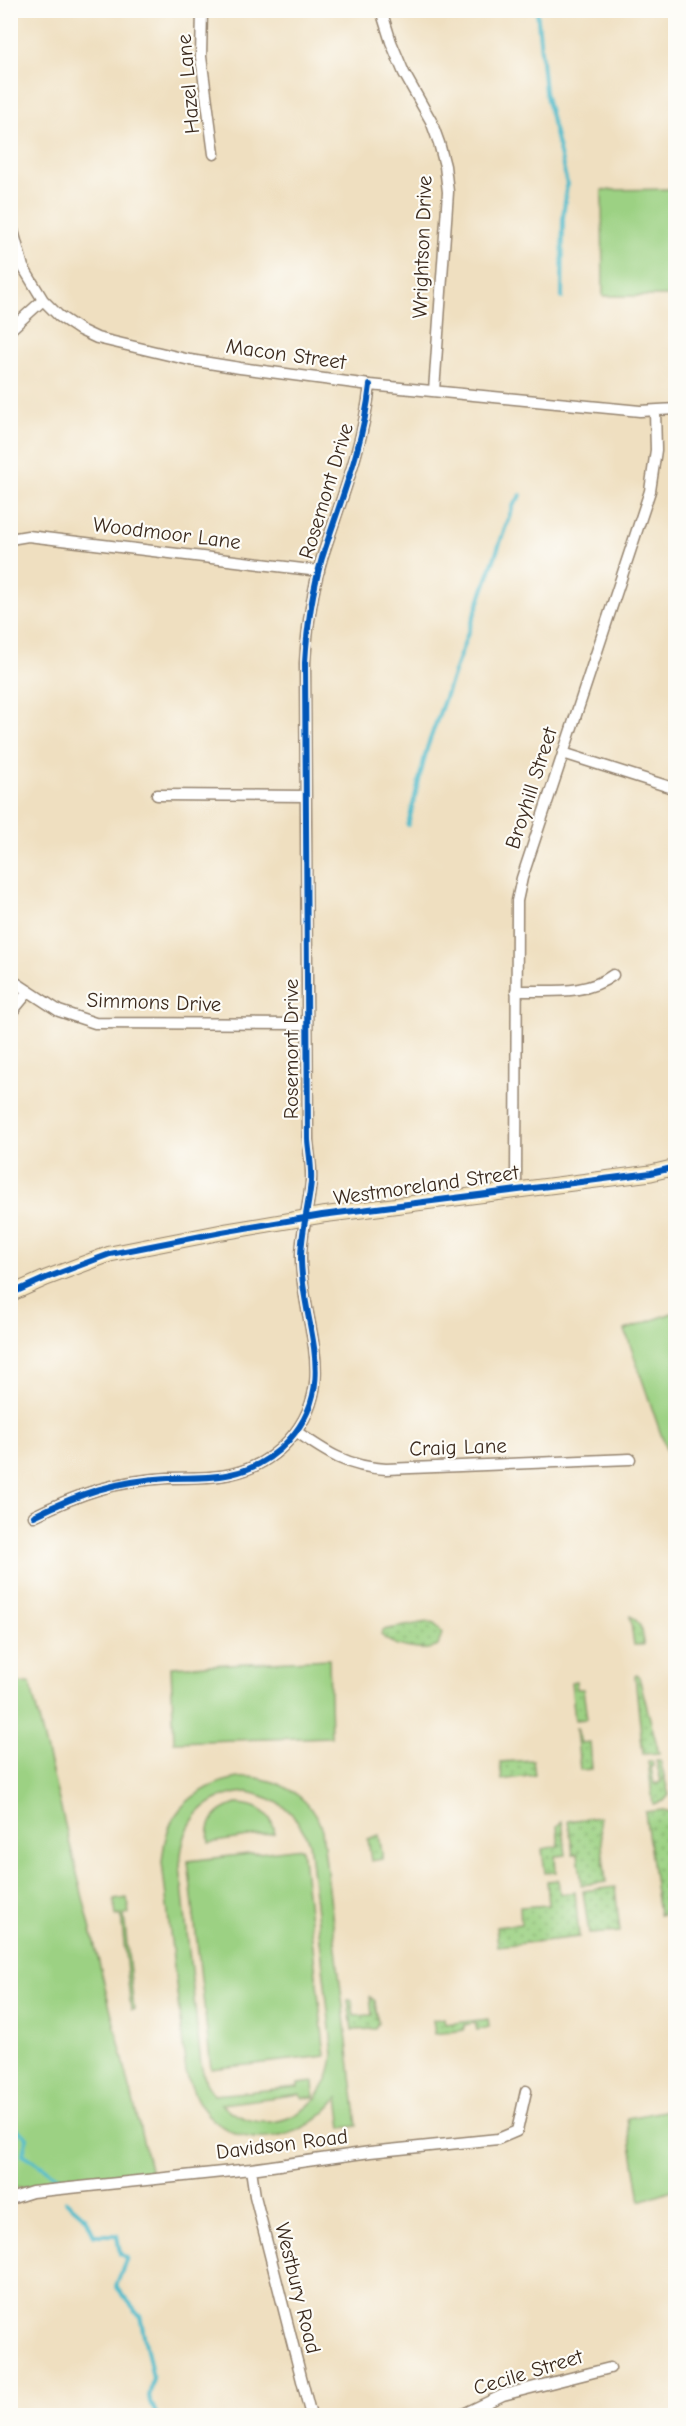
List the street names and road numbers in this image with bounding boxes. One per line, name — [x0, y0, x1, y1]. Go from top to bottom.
street label: Hazel Lane — [172, 33, 204, 135]
street label: Wrightson Drive — [408, 175, 436, 319]
street label: Macon Street — [224, 334, 348, 374]
street label: Rosemont Drive — [294, 420, 358, 562]
street label: Woodmoor Lane — [92, 512, 242, 554]
street label: Broyhill Street — [500, 723, 562, 852]
street label: Rosemont Drive — [279, 979, 303, 1119]
street label: Simmons Drive — [86, 988, 222, 1016]
street label: Westmoreland Street — [332, 1160, 521, 1210]
street label: Craig Lane — [409, 1433, 507, 1461]
street label: Davidson Road — [215, 2124, 349, 2164]
street label: Westbury Road — [270, 2220, 326, 2356]
street label: Cecile Street — [470, 2344, 586, 2400]

